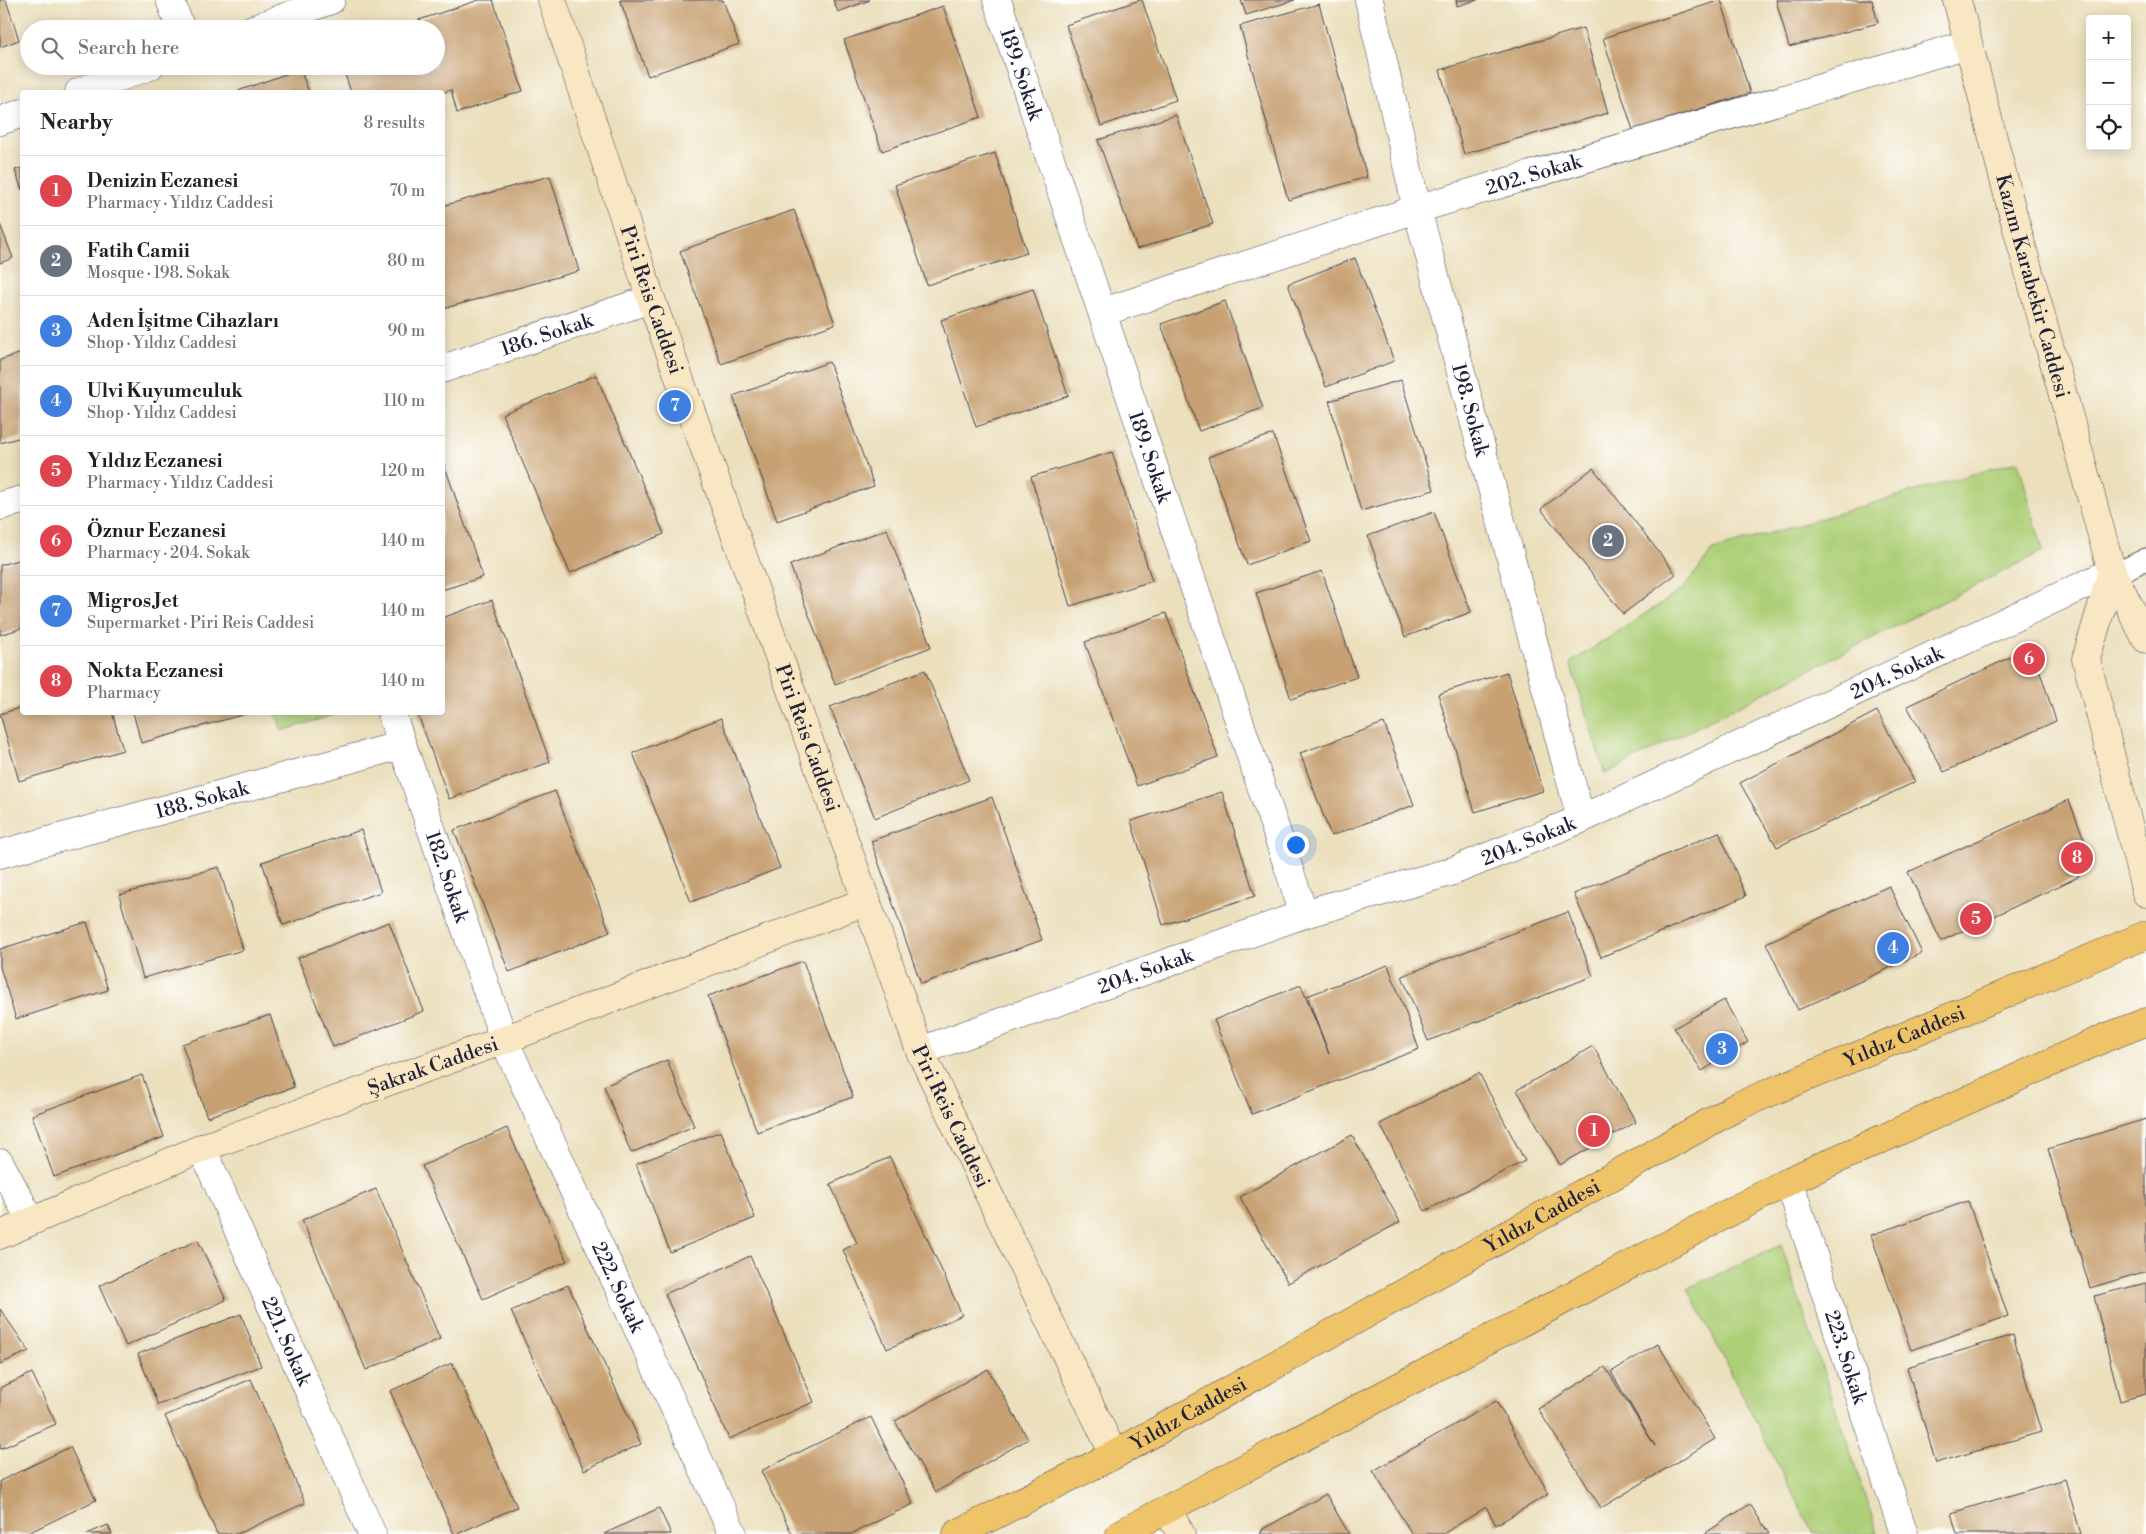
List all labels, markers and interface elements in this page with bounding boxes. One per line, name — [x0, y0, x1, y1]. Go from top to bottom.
map controls — [2086, 15, 2131, 150]
button: + — [2086, 15, 2131, 60]
search box — [20, 20, 445, 75]
street label: 189. Sokak — [993, 25, 1048, 125]
icon: search — [38, 34, 66, 62]
text: Search here — [78, 36, 179, 60]
button: − — [2086, 60, 2131, 105]
button: locate — [2086, 105, 2131, 150]
text: Nearby — [40, 110, 113, 136]
text: 8 results — [363, 113, 425, 133]
street label: 202. Sokak — [1483, 149, 1586, 202]
text: Denizin Eczanesi — [87, 169, 238, 193]
street label: Kazım Karabekir Caddesi — [1989, 172, 2074, 402]
text: 1 — [52, 181, 60, 201]
text: 70 m — [389, 181, 425, 201]
text: Pharmacy · Yıldız Caddesi — [87, 193, 274, 213]
street label: Piri Reis Caddesi — [614, 223, 688, 378]
text: Fatih Camii — [87, 239, 190, 263]
text: 2 — [51, 251, 61, 271]
text: 80 m — [387, 251, 425, 271]
text: Mosque · 198. Sokak — [87, 263, 230, 283]
street label: 186. Sokak — [497, 308, 598, 363]
text: Aden İşitme Cihazları — [87, 309, 279, 333]
text: 3 — [51, 321, 61, 341]
text: 90 m — [387, 321, 425, 341]
text: Shop · Yıldız Caddesi — [87, 333, 237, 353]
street label: 198. Sokak — [1445, 361, 1494, 461]
text: Ulvi Kuyumculuk — [87, 379, 243, 403]
pin: 7 — [659, 387, 691, 425]
text: 4 — [51, 391, 61, 411]
text: 110 m — [383, 391, 425, 411]
text: Shop · Yıldız Caddesi — [87, 403, 237, 423]
street label: 189. Sokak — [1122, 408, 1177, 508]
text: Yıldız Eczanesi — [87, 449, 223, 473]
text: 5 — [51, 461, 61, 481]
text: 120 m — [381, 461, 425, 481]
text: Pharmacy · Yıldız Caddesi — [87, 473, 274, 493]
text: Öznur Eczanesi — [87, 519, 226, 543]
pin: 2 — [1592, 522, 1624, 560]
text: 6 — [51, 531, 61, 551]
text: 140 m — [381, 531, 425, 551]
text: Pharmacy · 204. Sokak — [87, 543, 250, 563]
text: Migros Jet — [87, 589, 178, 613]
text: 7 — [51, 601, 61, 621]
text: 140 m — [381, 601, 425, 621]
text: Supermarket · Piri Reis Caddesi — [87, 613, 314, 633]
pin: 6 — [2013, 640, 2045, 678]
street label: 204. Sokak — [1847, 641, 1949, 706]
text: Nokta Eczanesi — [87, 659, 224, 683]
street label: Piri Reis Caddesi — [769, 661, 845, 816]
text: 8 — [51, 671, 61, 691]
text: 140 m — [381, 671, 425, 691]
text: Pharmacy — [87, 683, 161, 703]
street label: 188. Sokak — [153, 776, 253, 825]
street label: 204. Sokak — [1478, 811, 1581, 872]
street label: 182. Sokak — [419, 828, 474, 927]
your location — [1283, 832, 1309, 858]
pin: 8 — [2061, 839, 2093, 877]
pin: 5 — [1960, 900, 1992, 938]
pin: 4 — [1877, 929, 1909, 967]
street label: 204. Sokak — [1094, 943, 1198, 1001]
street label: Yıldız Caddesi — [1839, 1001, 1970, 1075]
pin: 3 — [1706, 1030, 1738, 1068]
street label: Şakrak Caddesi — [364, 1032, 503, 1102]
street label: Piri Reis Caddesi — [905, 1041, 995, 1193]
pin: 1 — [1578, 1112, 1610, 1150]
street label: Yıldız Caddesi — [1479, 1174, 1606, 1260]
street label: 222. Sokak — [585, 1238, 650, 1338]
street label: 221. Sokak — [255, 1293, 317, 1392]
street label: 223. Sokak — [1818, 1307, 1872, 1409]
street label: Yıldız Caddesi — [1126, 1372, 1252, 1458]

